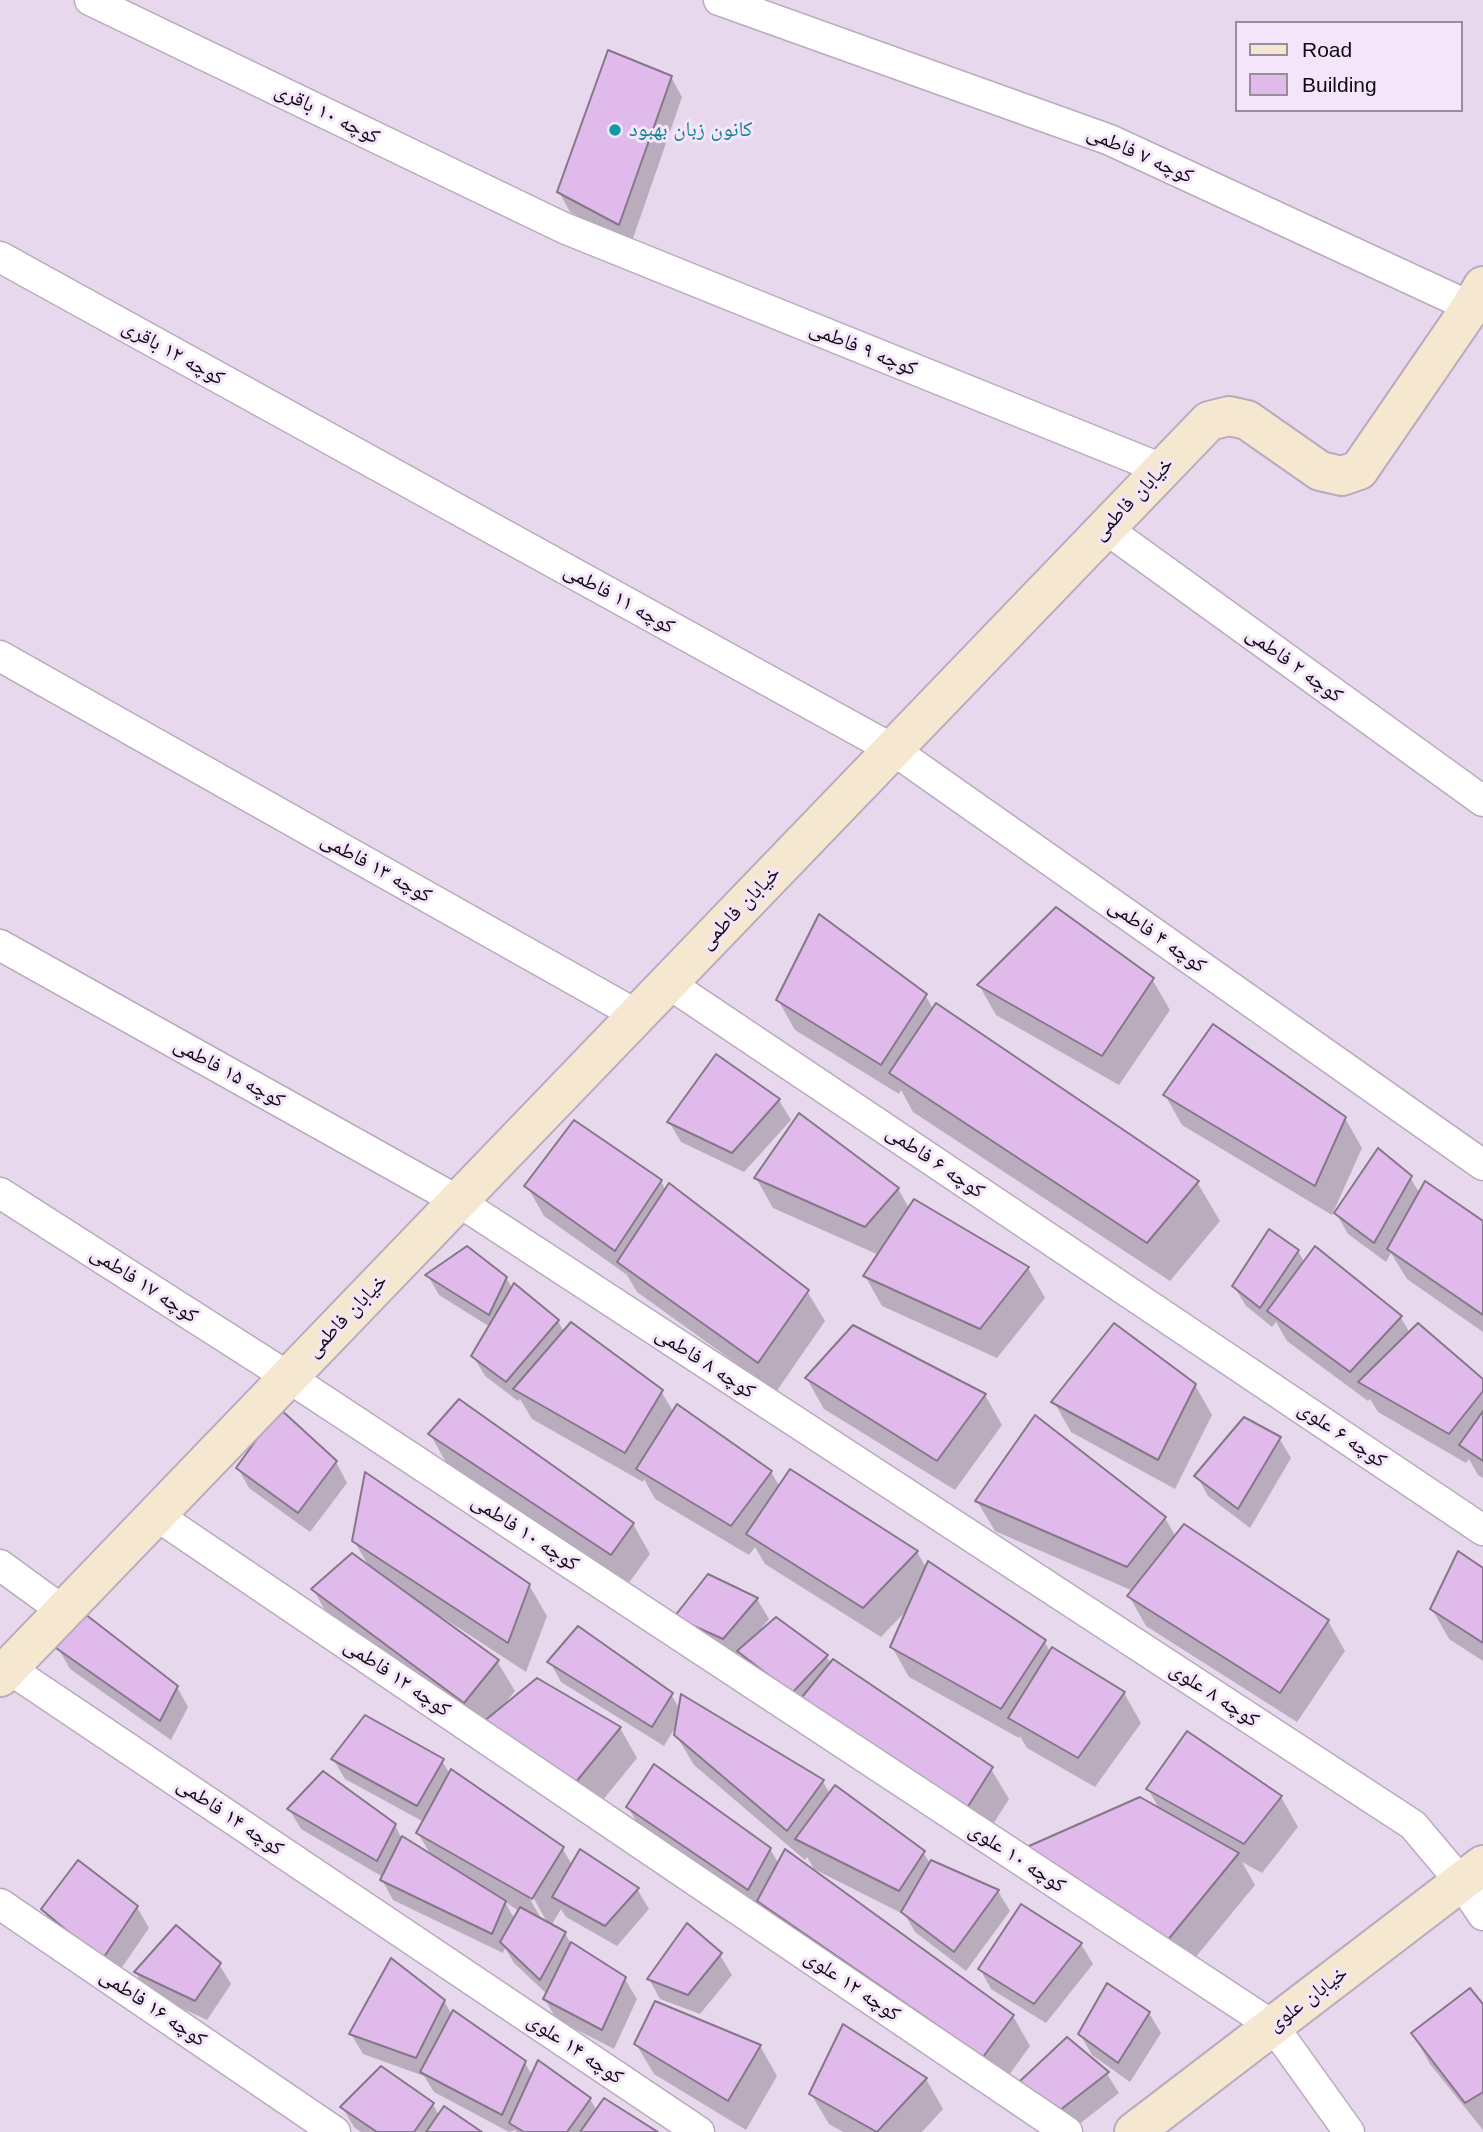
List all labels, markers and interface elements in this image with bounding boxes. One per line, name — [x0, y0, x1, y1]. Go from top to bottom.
legend — [1234, 21, 1462, 112]
text: Road — [1302, 38, 1352, 61]
text: Building — [1302, 73, 1377, 96]
street label: کوچه ۱۰ باقری — [271, 78, 383, 150]
place label: کانون زبان بهبود — [629, 117, 753, 143]
street label: کوچه ۷ فاطمی — [1083, 120, 1197, 190]
marker: کانون زبان بهبود — [607, 122, 623, 138]
street label: کوچه ۱۲ باقری — [117, 315, 229, 391]
street label: کوچه ۹ فاطمی — [806, 316, 920, 382]
street label: خیابان فاطمی — [1087, 452, 1179, 546]
street label: کوچه ۱۱ فاطمی — [559, 558, 679, 640]
street label: کوچه ۲ فاطمی — [1241, 621, 1347, 709]
street label: کوچه ۱۳ فاطمی — [316, 827, 436, 909]
street label: خیابان فاطمی — [694, 861, 786, 955]
street label: کوچه ۴ فاطمی — [1103, 893, 1211, 979]
street label: کوچه ۱۵ فاطمی — [169, 1032, 289, 1114]
street label: کوچه ۶ فاطمی — [881, 1120, 989, 1204]
street label: کوچه ۱۷ فاطمی — [86, 1241, 202, 1329]
street label: خیابان فاطمی — [301, 1269, 393, 1363]
street label: کوچه ۸ فاطمی — [651, 1322, 759, 1404]
street label: کوچه ۶ علوی — [1293, 1396, 1391, 1474]
street label: کوچه ۱۰ فاطمی — [467, 1489, 583, 1577]
street label: کوچه ۱۲ فاطمی — [339, 1633, 455, 1723]
street label: کوچه ۸ علوی — [1165, 1657, 1263, 1733]
street label: کوچه ۱۴ فاطمی — [172, 1772, 288, 1862]
street label: کوچه ۱۰ علوی — [964, 1817, 1070, 1899]
street label: کوچه ۱۲ علوی — [799, 1945, 905, 2027]
street label: خیابان علوی — [1263, 1961, 1353, 2037]
street label: کوچه ۱۶ فاطمی — [95, 1963, 211, 2053]
street label: کوچه ۱۴ علوی — [522, 2008, 628, 2090]

